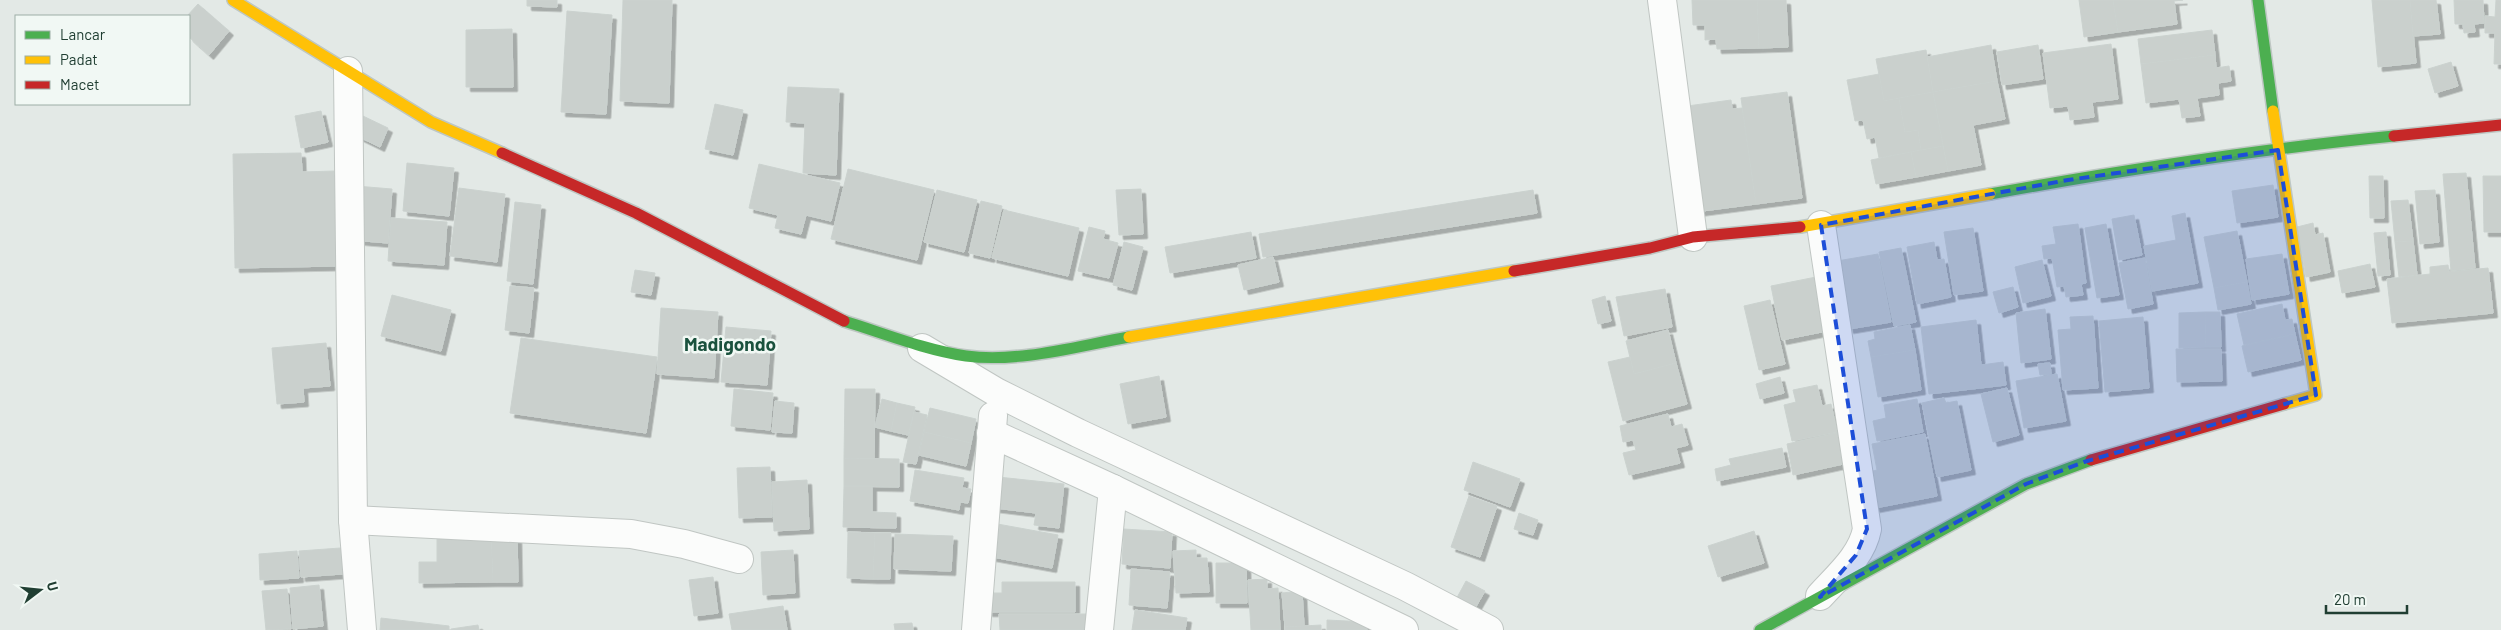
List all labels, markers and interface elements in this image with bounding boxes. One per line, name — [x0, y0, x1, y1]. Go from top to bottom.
legend — [15, 15, 190, 105]
text: Lancar — [60, 25, 106, 43]
text: Padat — [60, 50, 98, 68]
text: Macet — [60, 75, 100, 93]
district label: Madigondo — [684, 332, 776, 355]
north arrow — [15, 565, 65, 615]
text: U — [44, 580, 62, 593]
scale bar — [2326, 582, 2407, 614]
text: 20 m — [2334, 590, 2366, 608]

